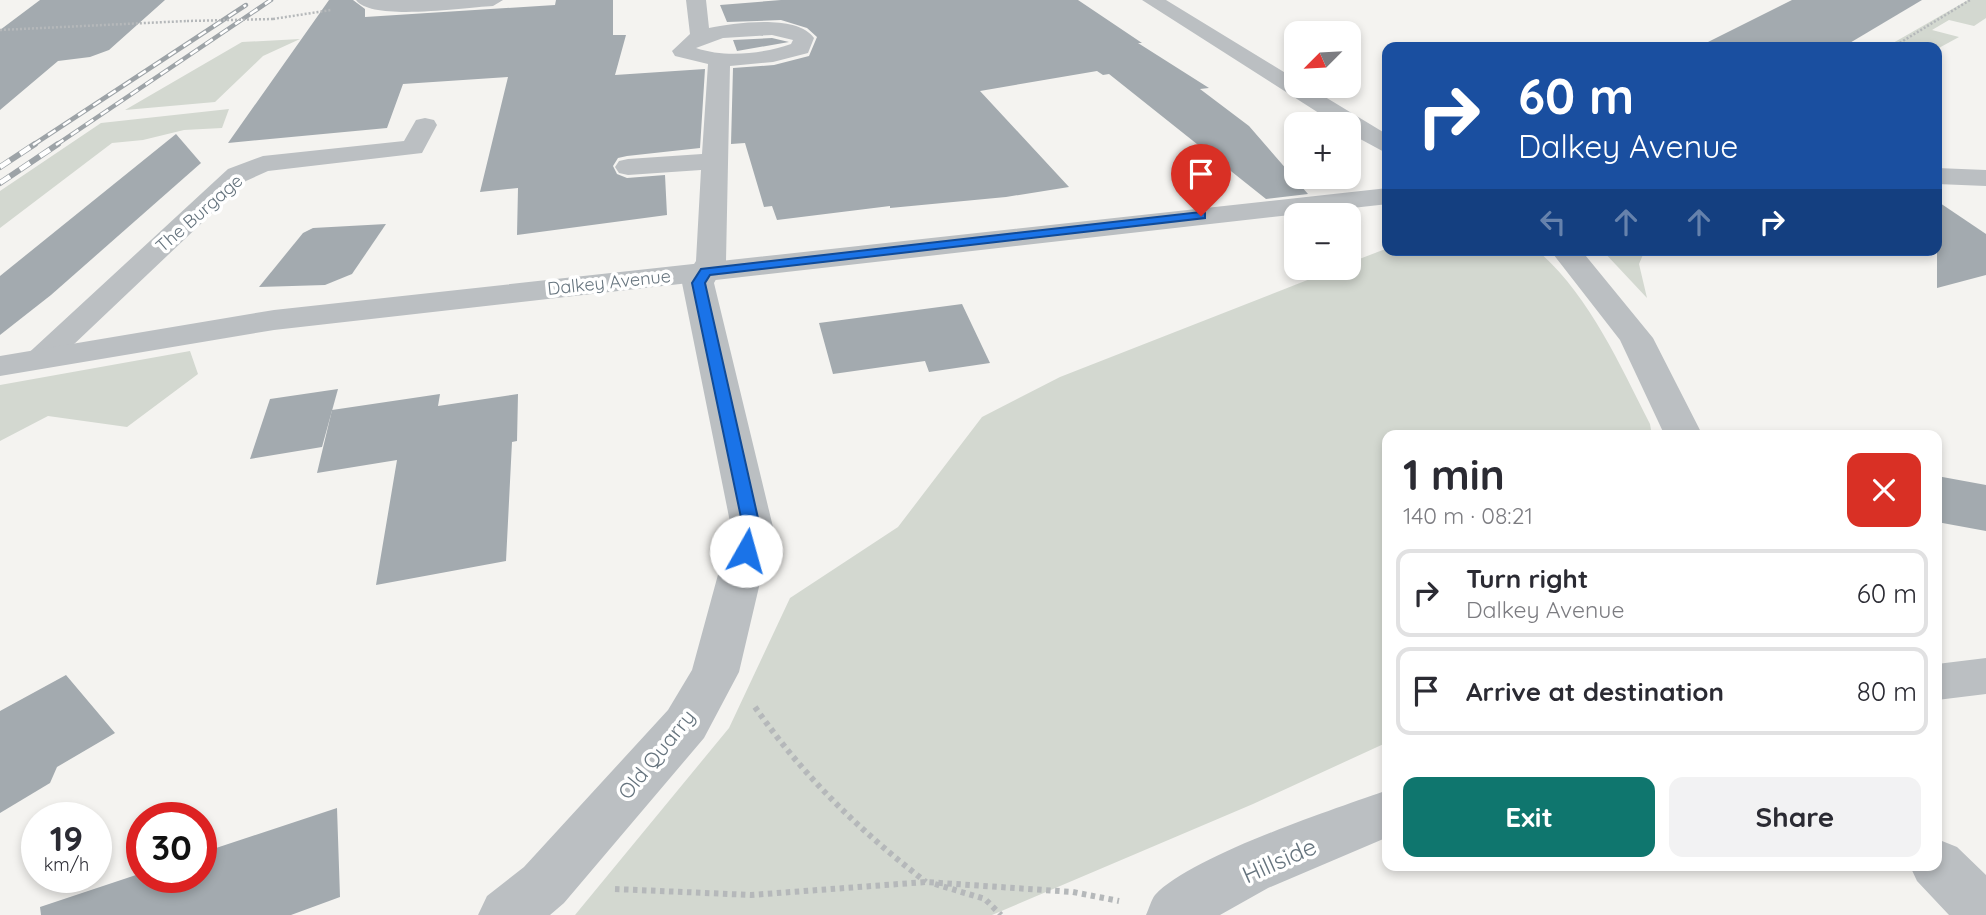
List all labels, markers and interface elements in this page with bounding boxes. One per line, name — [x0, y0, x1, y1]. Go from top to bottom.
north arrow — [1284, 21, 1362, 98]
map controls — [1284, 21, 1361, 280]
text: 60 m — [1518, 65, 1634, 126]
icon: right — [1403, 70, 1494, 161]
button: + — [1284, 112, 1361, 189]
text: Dalkey Avenue — [1518, 126, 1738, 166]
pin — [1171, 144, 1231, 216]
icon: arrive — [1182, 155, 1220, 193]
street label: The Burgage — [151, 169, 247, 257]
button: − — [1284, 203, 1361, 280]
icon: left — [1534, 203, 1572, 241]
icon: ahead — [1607, 203, 1645, 241]
icon: ahead — [1680, 203, 1718, 241]
icon: right — [1753, 203, 1791, 241]
street label: Dalkey Avenue — [546, 264, 672, 300]
text: 1 min — [1403, 448, 1505, 501]
button: close — [1847, 453, 1921, 527]
text: 140 m · 08:21 — [1403, 501, 1533, 530]
position arrow — [709, 514, 783, 588]
text: Turn right — [1466, 562, 1588, 595]
icon: right — [1407, 574, 1445, 612]
text: 60 m — [1857, 577, 1917, 610]
text: Dalkey Avenue — [1466, 595, 1624, 624]
icon: arrive — [1407, 672, 1445, 710]
text: Arrive at destination — [1466, 675, 1724, 708]
text: 80 m — [1857, 675, 1917, 708]
street label: Old Quarry — [612, 704, 700, 804]
button: Exit — [1403, 777, 1655, 857]
button: Share — [1669, 777, 1921, 857]
speed limit sign: 30 — [126, 802, 217, 893]
text: 19 — [50, 816, 83, 860]
street label: Hillside — [1237, 830, 1321, 890]
text: km/h — [44, 853, 89, 876]

